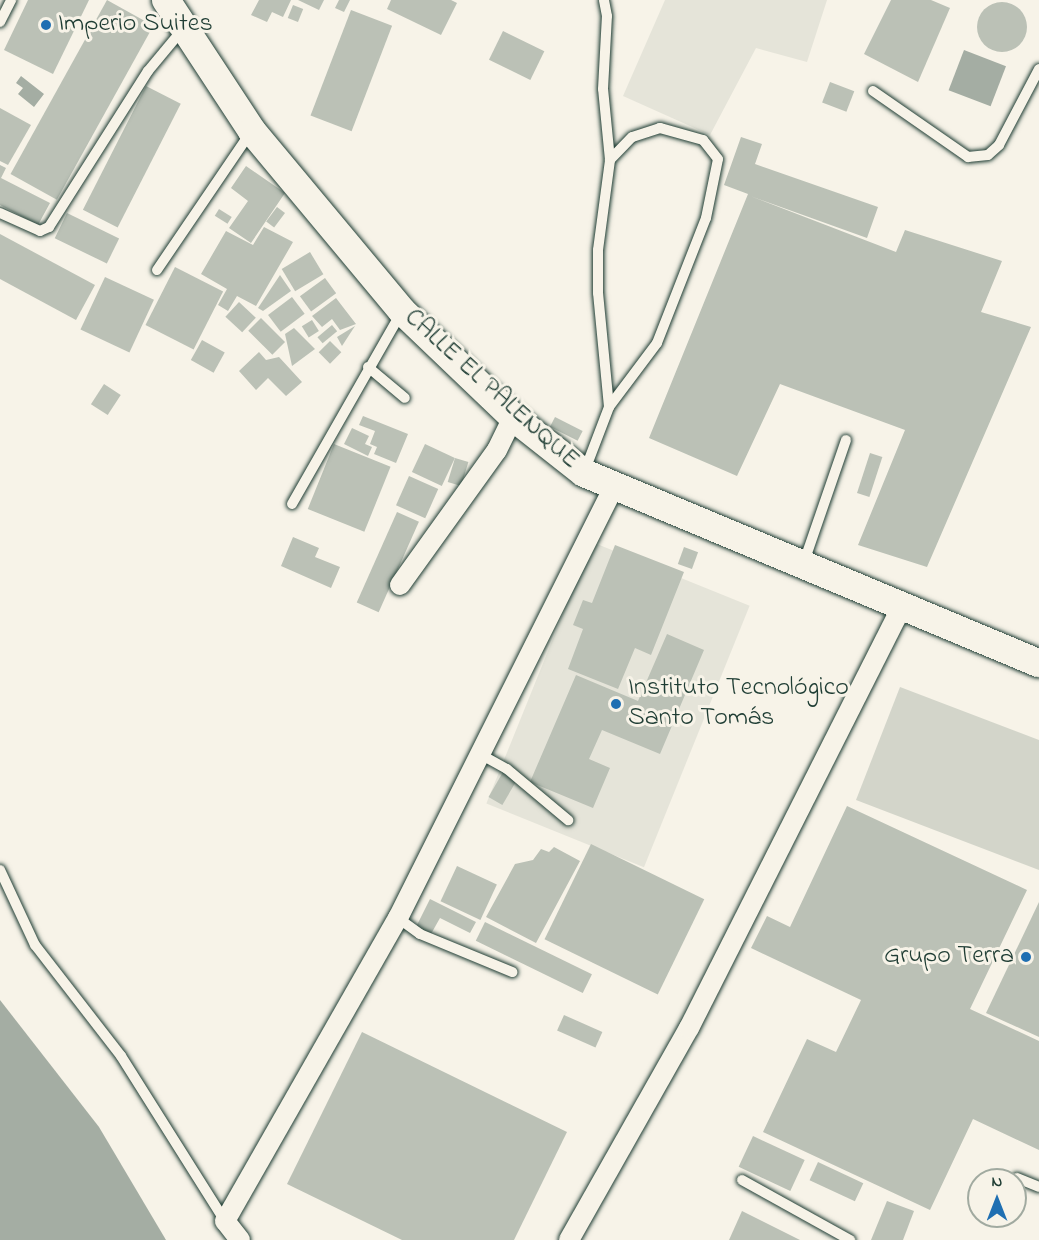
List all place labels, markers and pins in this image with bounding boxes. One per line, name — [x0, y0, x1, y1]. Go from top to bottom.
place label: Imperio Suites — [58, 9, 213, 41]
marker: Imperio Suites — [39, 18, 53, 32]
place label: Instituto Tecnológico Santo Tomás — [628, 673, 849, 734]
marker: Instituto Tecnológico Santo Tomás — [609, 697, 623, 711]
place label: Grupo Terra — [884, 941, 1014, 973]
marker: Grupo Terra — [1019, 950, 1033, 964]

